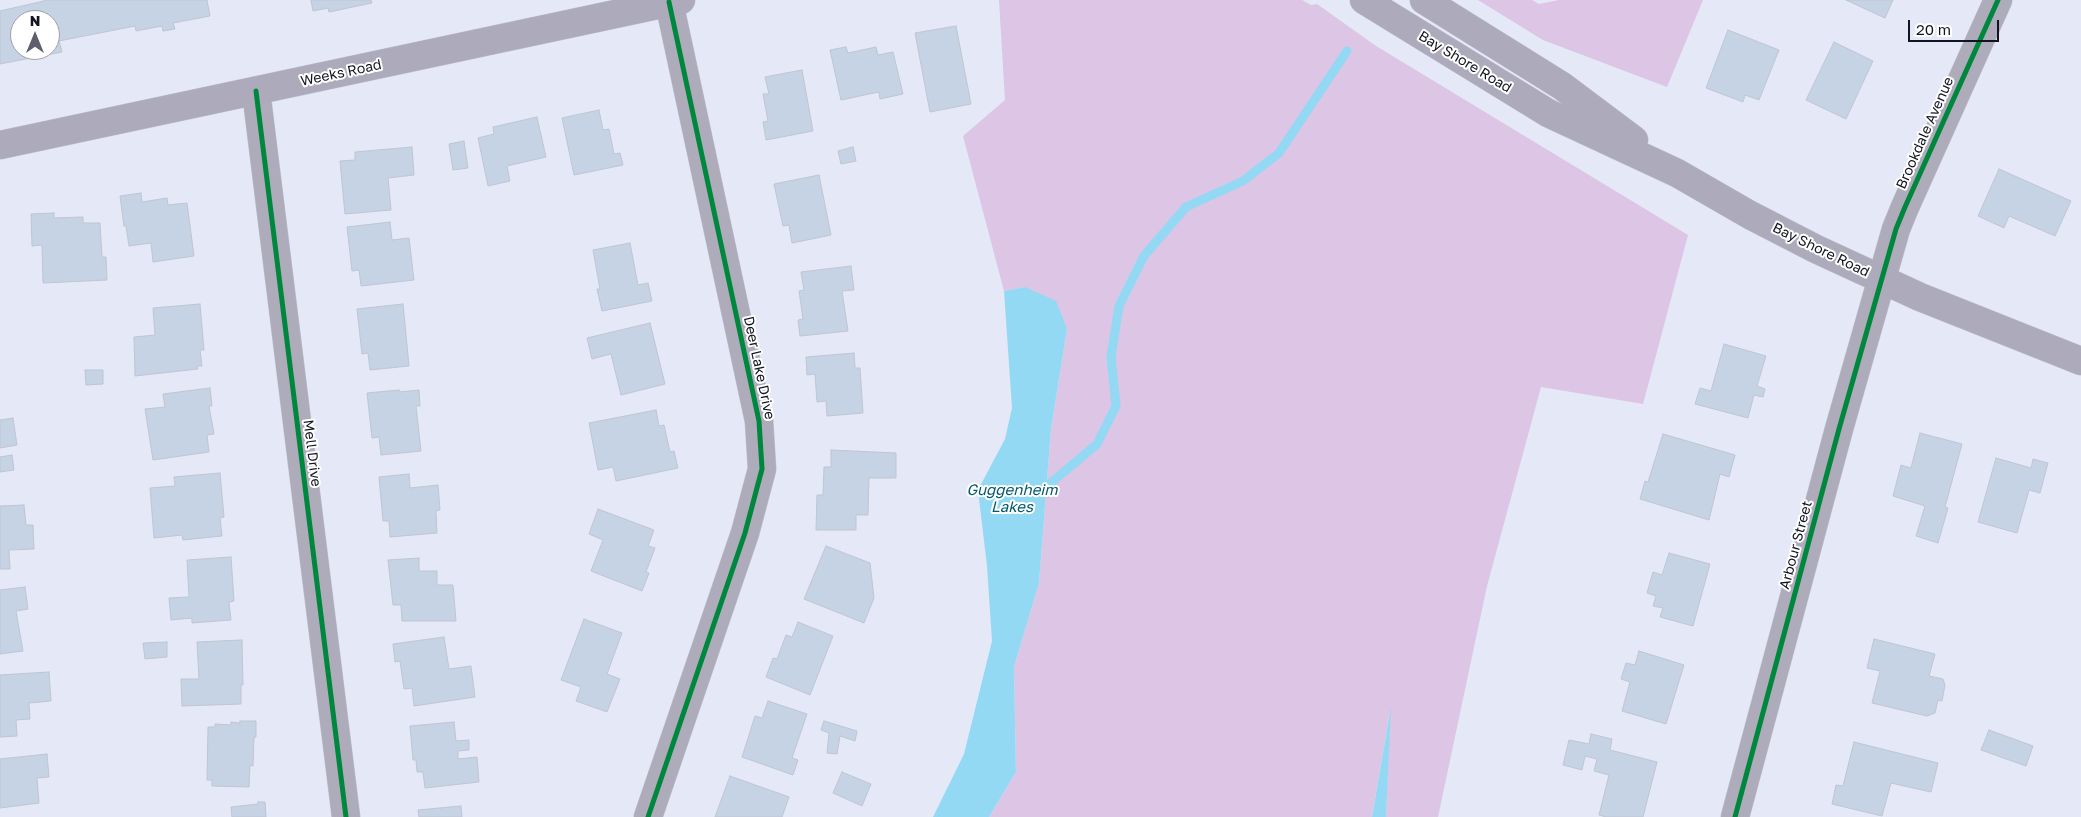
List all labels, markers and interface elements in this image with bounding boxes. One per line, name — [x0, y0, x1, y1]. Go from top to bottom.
north arrow — [10, 10, 60, 60]
scale bar — [1911, 10, 2002, 42]
text: N — [30, 12, 40, 29]
text: 20 m — [1916, 20, 1951, 38]
street label: Bay Shore Road — [1415, 28, 1515, 96]
street label: Weeks Road — [299, 56, 383, 90]
street label: Brookdale Avenue — [1893, 74, 1957, 192]
street label: Bay Shore Road — [1770, 219, 1872, 281]
street label: Deer Lake Drive — [740, 315, 778, 421]
street label: Mell Drive — [300, 419, 324, 487]
water label: Guggenheim Lakes — [966, 481, 1058, 516]
street label: Arbour Street — [1776, 499, 1816, 591]

